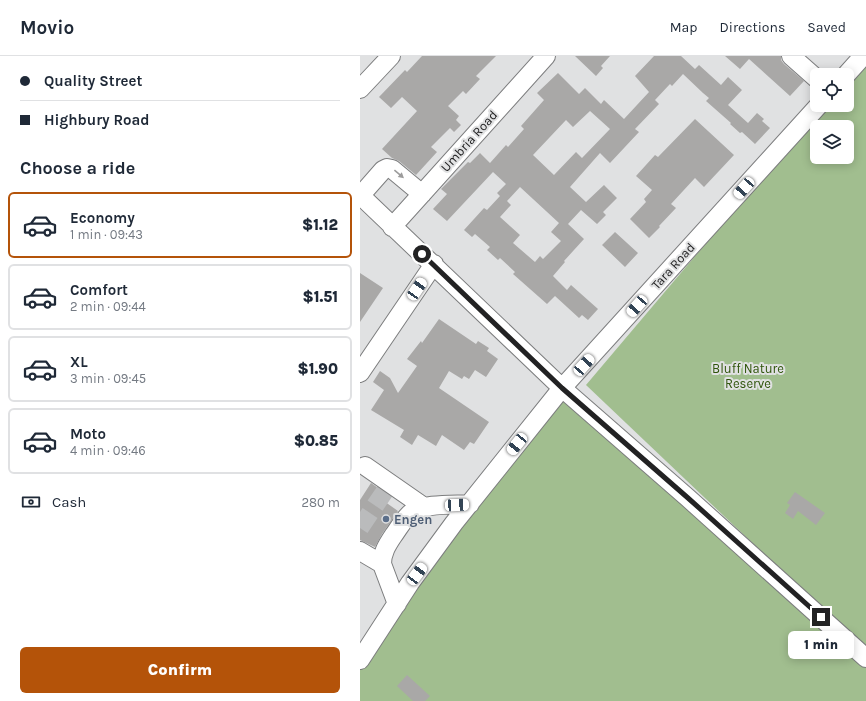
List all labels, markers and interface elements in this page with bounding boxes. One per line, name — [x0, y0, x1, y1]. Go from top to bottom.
text: Movio — [20, 17, 74, 39]
text: Map — [670, 19, 698, 36]
text: Directions — [720, 19, 785, 36]
text: Saved — [807, 19, 846, 36]
map controls — [810, 68, 854, 164]
button: locate — [810, 68, 854, 112]
text: Quality Street — [44, 72, 142, 90]
street label: Umbria Road — [438, 107, 500, 175]
text: Highbury Road — [44, 111, 150, 129]
button: layers — [810, 120, 854, 164]
text: Choose a ride — [20, 157, 135, 179]
one-way arrow — [393, 169, 404, 178]
car — [732, 175, 756, 201]
icon: car — [22, 207, 58, 243]
text: Economy — [70, 209, 135, 227]
text: $1.12 — [302, 216, 338, 234]
text: 1 min · 09:43 — [70, 227, 143, 242]
street label: Tara Road — [648, 240, 698, 292]
route start — [413, 245, 431, 263]
car — [405, 276, 429, 302]
icon: car — [22, 279, 58, 315]
text: Comfort — [70, 281, 128, 299]
text: $1.51 — [302, 288, 338, 306]
car — [625, 293, 649, 319]
text: 2 min · 09:44 — [70, 299, 146, 314]
icon: car — [22, 351, 58, 387]
car — [572, 352, 596, 378]
text: XL — [70, 353, 88, 371]
text: $1.90 — [297, 360, 338, 378]
park label: Bluff Nature Reserve — [712, 361, 784, 391]
text: 3 min · 09:45 — [70, 371, 146, 386]
icon: car — [22, 423, 58, 459]
text: Moto — [70, 425, 106, 443]
car — [505, 431, 529, 457]
text: $0.85 — [294, 432, 338, 450]
text: 4 min · 09:46 — [70, 443, 146, 458]
icon: cash — [20, 491, 42, 513]
text: Cash — [52, 493, 86, 511]
text: 280 m — [302, 495, 340, 510]
car — [445, 498, 469, 512]
place label: Engen — [394, 512, 432, 527]
marker: Engen — [381, 514, 391, 524]
car — [405, 561, 429, 587]
route end — [812, 608, 830, 626]
callout: 1 min — [788, 631, 854, 659]
text: 1 min — [804, 637, 838, 652]
button: Confirm — [20, 647, 340, 693]

